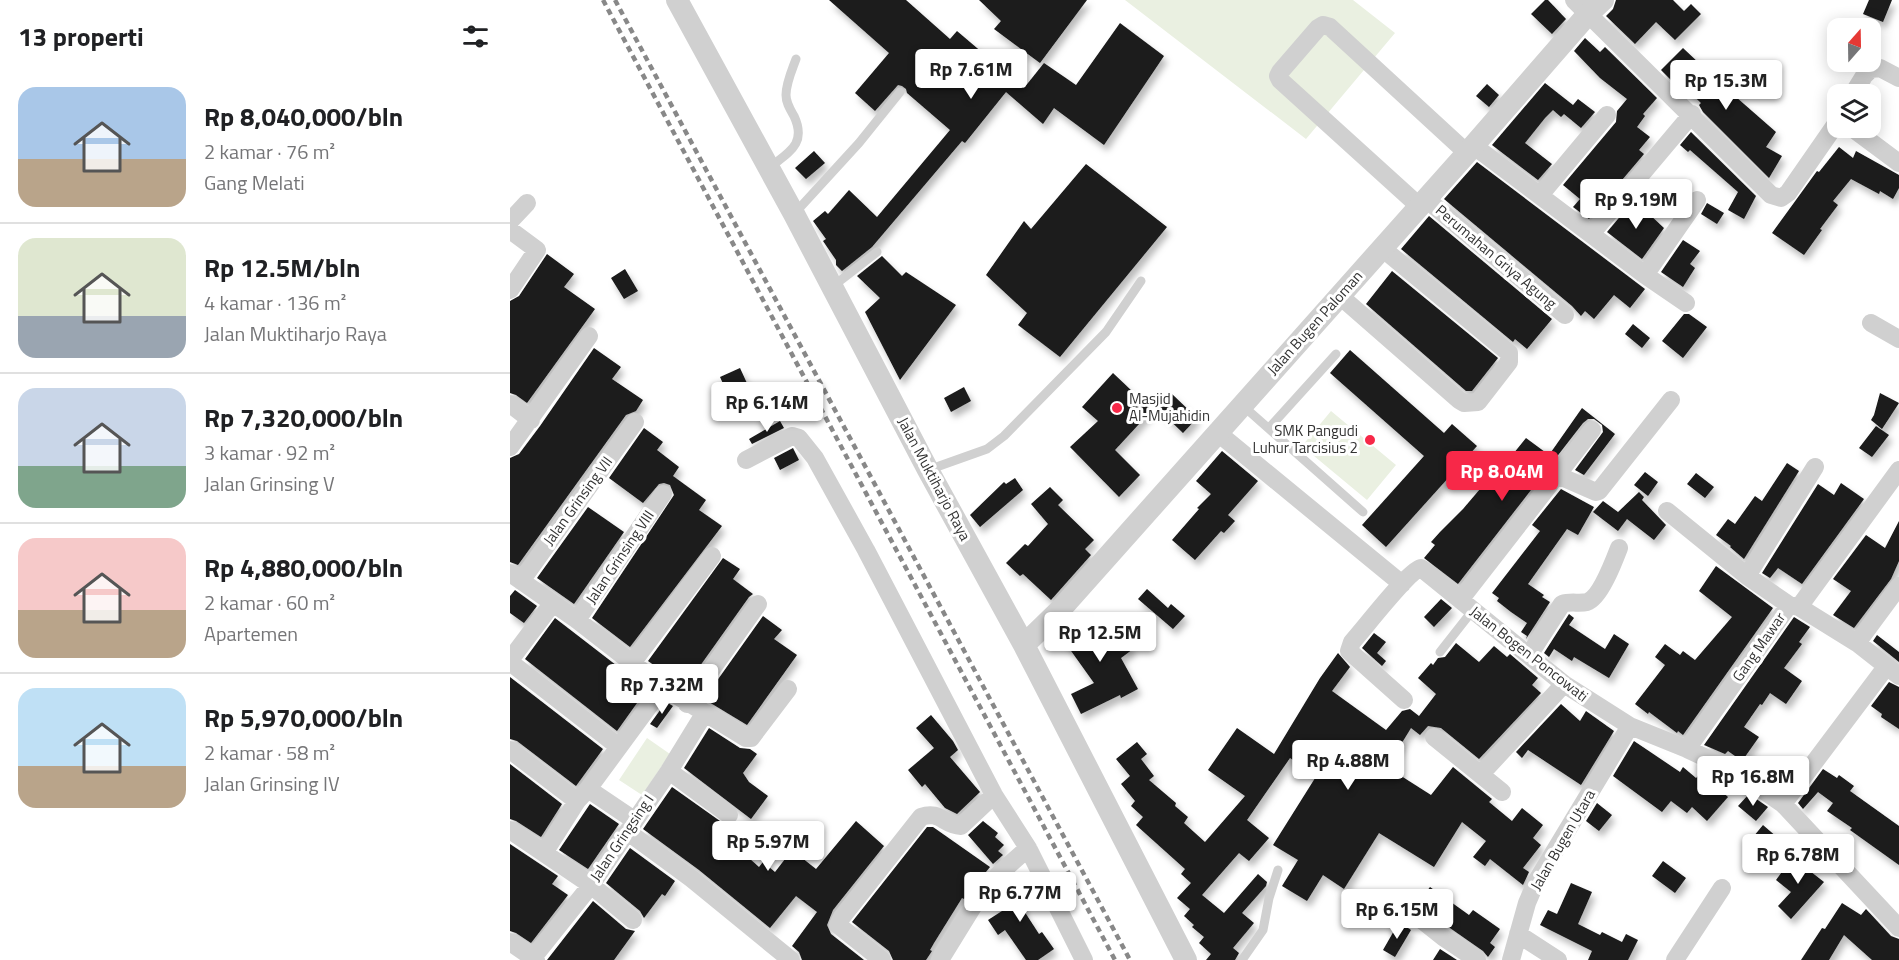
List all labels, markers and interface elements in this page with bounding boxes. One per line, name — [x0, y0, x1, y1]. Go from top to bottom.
text: 13 properti — [18, 17, 144, 56]
north arrow — [1827, 18, 1881, 72]
map controls — [1827, 18, 1881, 138]
icon: filters — [459, 20, 492, 53]
pin: Rp 7.61M — [909, 49, 1033, 100]
text: Rp 7.61M — [929, 53, 1013, 84]
pin: Rp 15.3M — [1664, 60, 1788, 111]
text: Rp 15.3M — [1684, 64, 1768, 95]
button: layers — [1827, 84, 1881, 138]
text: Rp 8,040,000/bln — [204, 97, 403, 136]
icon: home — [66, 111, 138, 183]
text: 2 kamar · 76 m² — [204, 136, 335, 167]
text: Gang Melati — [204, 167, 305, 198]
pin: Rp 9.19M — [1574, 179, 1698, 230]
text: Rp 9.19M — [1594, 183, 1678, 214]
street label: Perumahan Griya Agung — [1431, 199, 1562, 315]
text: Rp 12.5M/bln — [204, 248, 360, 287]
icon: home — [66, 262, 138, 334]
street label: Jalan Bugen Paloman — [1261, 265, 1368, 380]
text: 4 kamar · 136 m² — [204, 287, 346, 318]
text: Jalan Muktiharjo Raya — [204, 318, 387, 349]
pin: Rp 6.14M — [705, 382, 829, 433]
text: Rp 6.14M — [725, 386, 809, 417]
place label: Masjid Al-Mujahidin — [1129, 387, 1210, 427]
text: Rp 7,320,000/bln — [204, 398, 403, 437]
marker: Masjid Al-Mujahidin — [1110, 401, 1124, 415]
icon: home — [66, 412, 138, 484]
street label: Jalan Muktiharjo Raya — [892, 413, 977, 545]
place label: SMK Pangudi Luhur Tarcisius 2 — [1253, 419, 1358, 459]
marker: SMK Pangudi Luhur Tarcisius 2 — [1363, 433, 1377, 447]
text: 3 kamar · 92 m² — [204, 437, 335, 468]
street label: Jalan Grinsing VII — [537, 451, 618, 550]
pin: Rp 8.04M — [1440, 451, 1564, 502]
text: Rp 8.04M — [1460, 455, 1544, 486]
text: Jalan Grinsing V — [204, 468, 335, 499]
street label: Jalan Grinsing VIII — [580, 505, 660, 608]
text: Rp 4,880,000/bln — [204, 548, 403, 587]
icon: home — [66, 562, 138, 634]
text: 2 kamar · 60 m² — [204, 587, 335, 618]
street label: Jalan Bogen Poncowati — [1465, 600, 1593, 707]
street label: Gang Mawar — [1726, 607, 1791, 686]
pin: Rp 12.5M — [1038, 612, 1162, 663]
text: Rp 12.5M — [1058, 616, 1142, 647]
text: Apartemen — [204, 618, 298, 649]
pin: Rp 7.32M — [600, 664, 724, 715]
text: Rp 7.32M — [620, 668, 704, 699]
text: Rp 5,970,000/bln — [204, 698, 403, 737]
icon: home — [66, 712, 138, 784]
text: 2 kamar · 58 m² — [204, 737, 335, 768]
pin: Rp 4.88M — [1286, 740, 1410, 791]
text: Rp 4.88M — [1306, 744, 1390, 775]
pin: Rp 16.8M — [1691, 756, 1815, 807]
text: Rp 16.8M — [1711, 760, 1795, 791]
text: Jalan Grinsing IV — [204, 768, 340, 799]
street label: Jalan Bugen Utara — [1524, 785, 1601, 895]
street label: Jalan Gringsing I — [584, 790, 659, 886]
pin: Rp 5.97M — [706, 821, 830, 872]
text: Rp 5.97M — [726, 825, 810, 856]
pin: Rp 6.78M — [1736, 834, 1860, 885]
text: Rp 6.78M — [1756, 838, 1840, 869]
pin: Rp 6.77M — [958, 872, 1082, 923]
text: Rp 6.77M — [978, 876, 1062, 907]
pin: Rp 6.15M — [1335, 889, 1459, 940]
text: Rp 6.15M — [1355, 893, 1439, 924]

